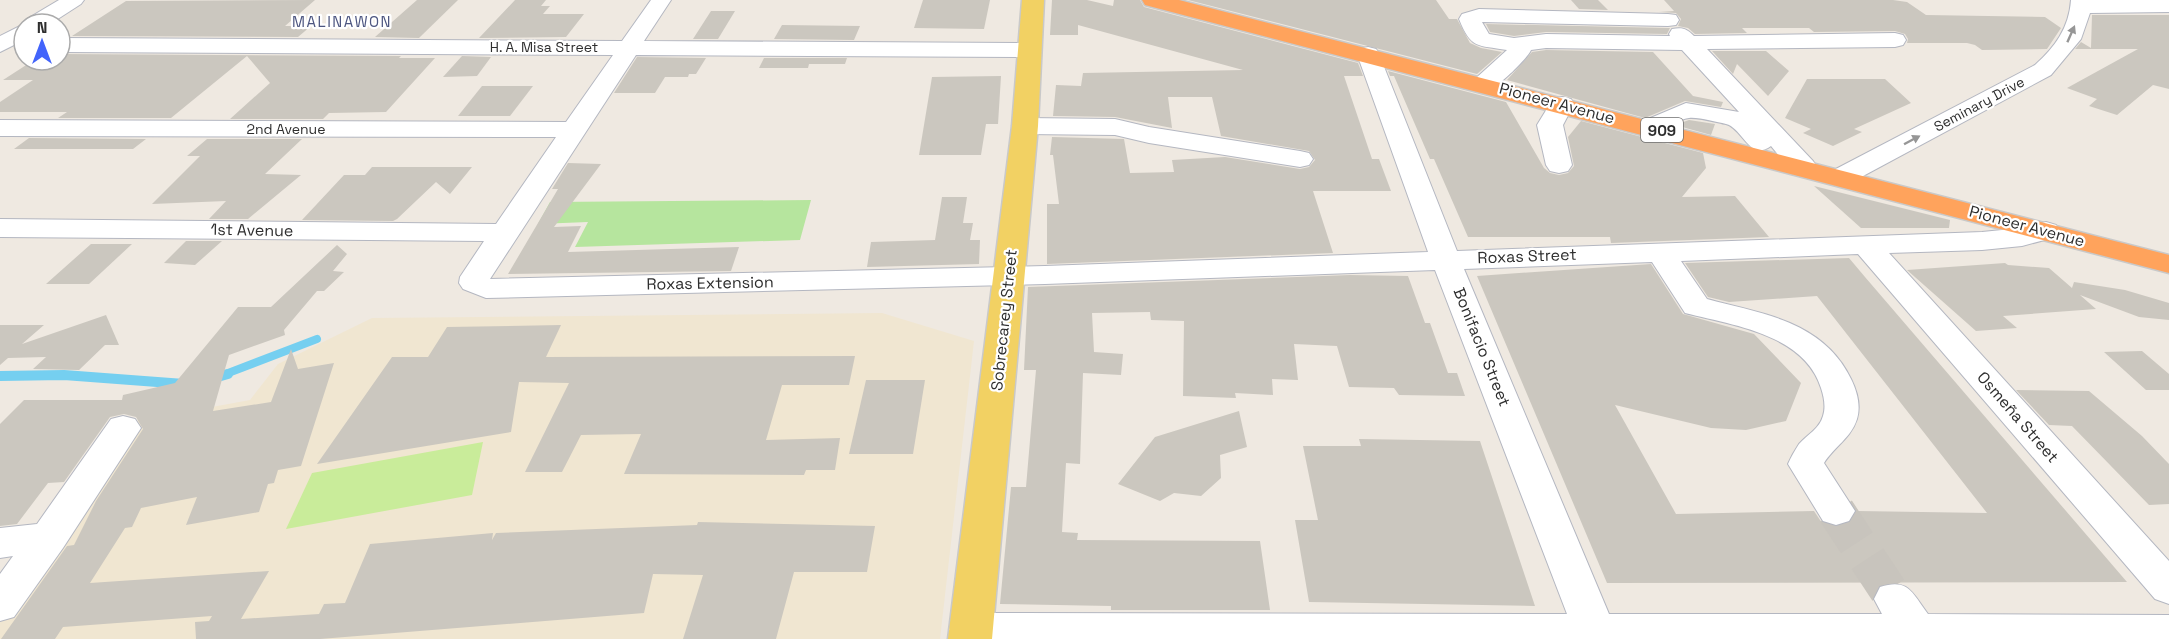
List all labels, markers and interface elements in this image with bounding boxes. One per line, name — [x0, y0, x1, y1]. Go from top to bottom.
north arrow — [12, 12, 72, 72]
district label: MALINAWON — [292, 12, 392, 31]
text: N — [37, 17, 47, 38]
one-way arrow — [2066, 25, 2076, 43]
street label: H. A. Misa Street — [490, 38, 598, 56]
street label: Seminary Drive — [1931, 73, 2027, 135]
street label: Pioneer Avenue — [1497, 78, 1617, 128]
road number: 909 — [1641, 118, 1683, 142]
street label: 2nd Avenue — [247, 120, 325, 138]
one-way arrow — [1903, 135, 1920, 145]
street label: Pioneer Avenue — [1967, 201, 2087, 251]
street label: 1st Avenue — [210, 219, 294, 241]
street label: Roxas Street — [1477, 244, 1577, 268]
street label: Sobrecarey Street — [986, 248, 1022, 392]
street label: Roxas Extension — [646, 271, 774, 295]
street label: Bonifacio Street — [1449, 284, 1515, 410]
street label: Osmeña Street — [1973, 367, 2063, 467]

